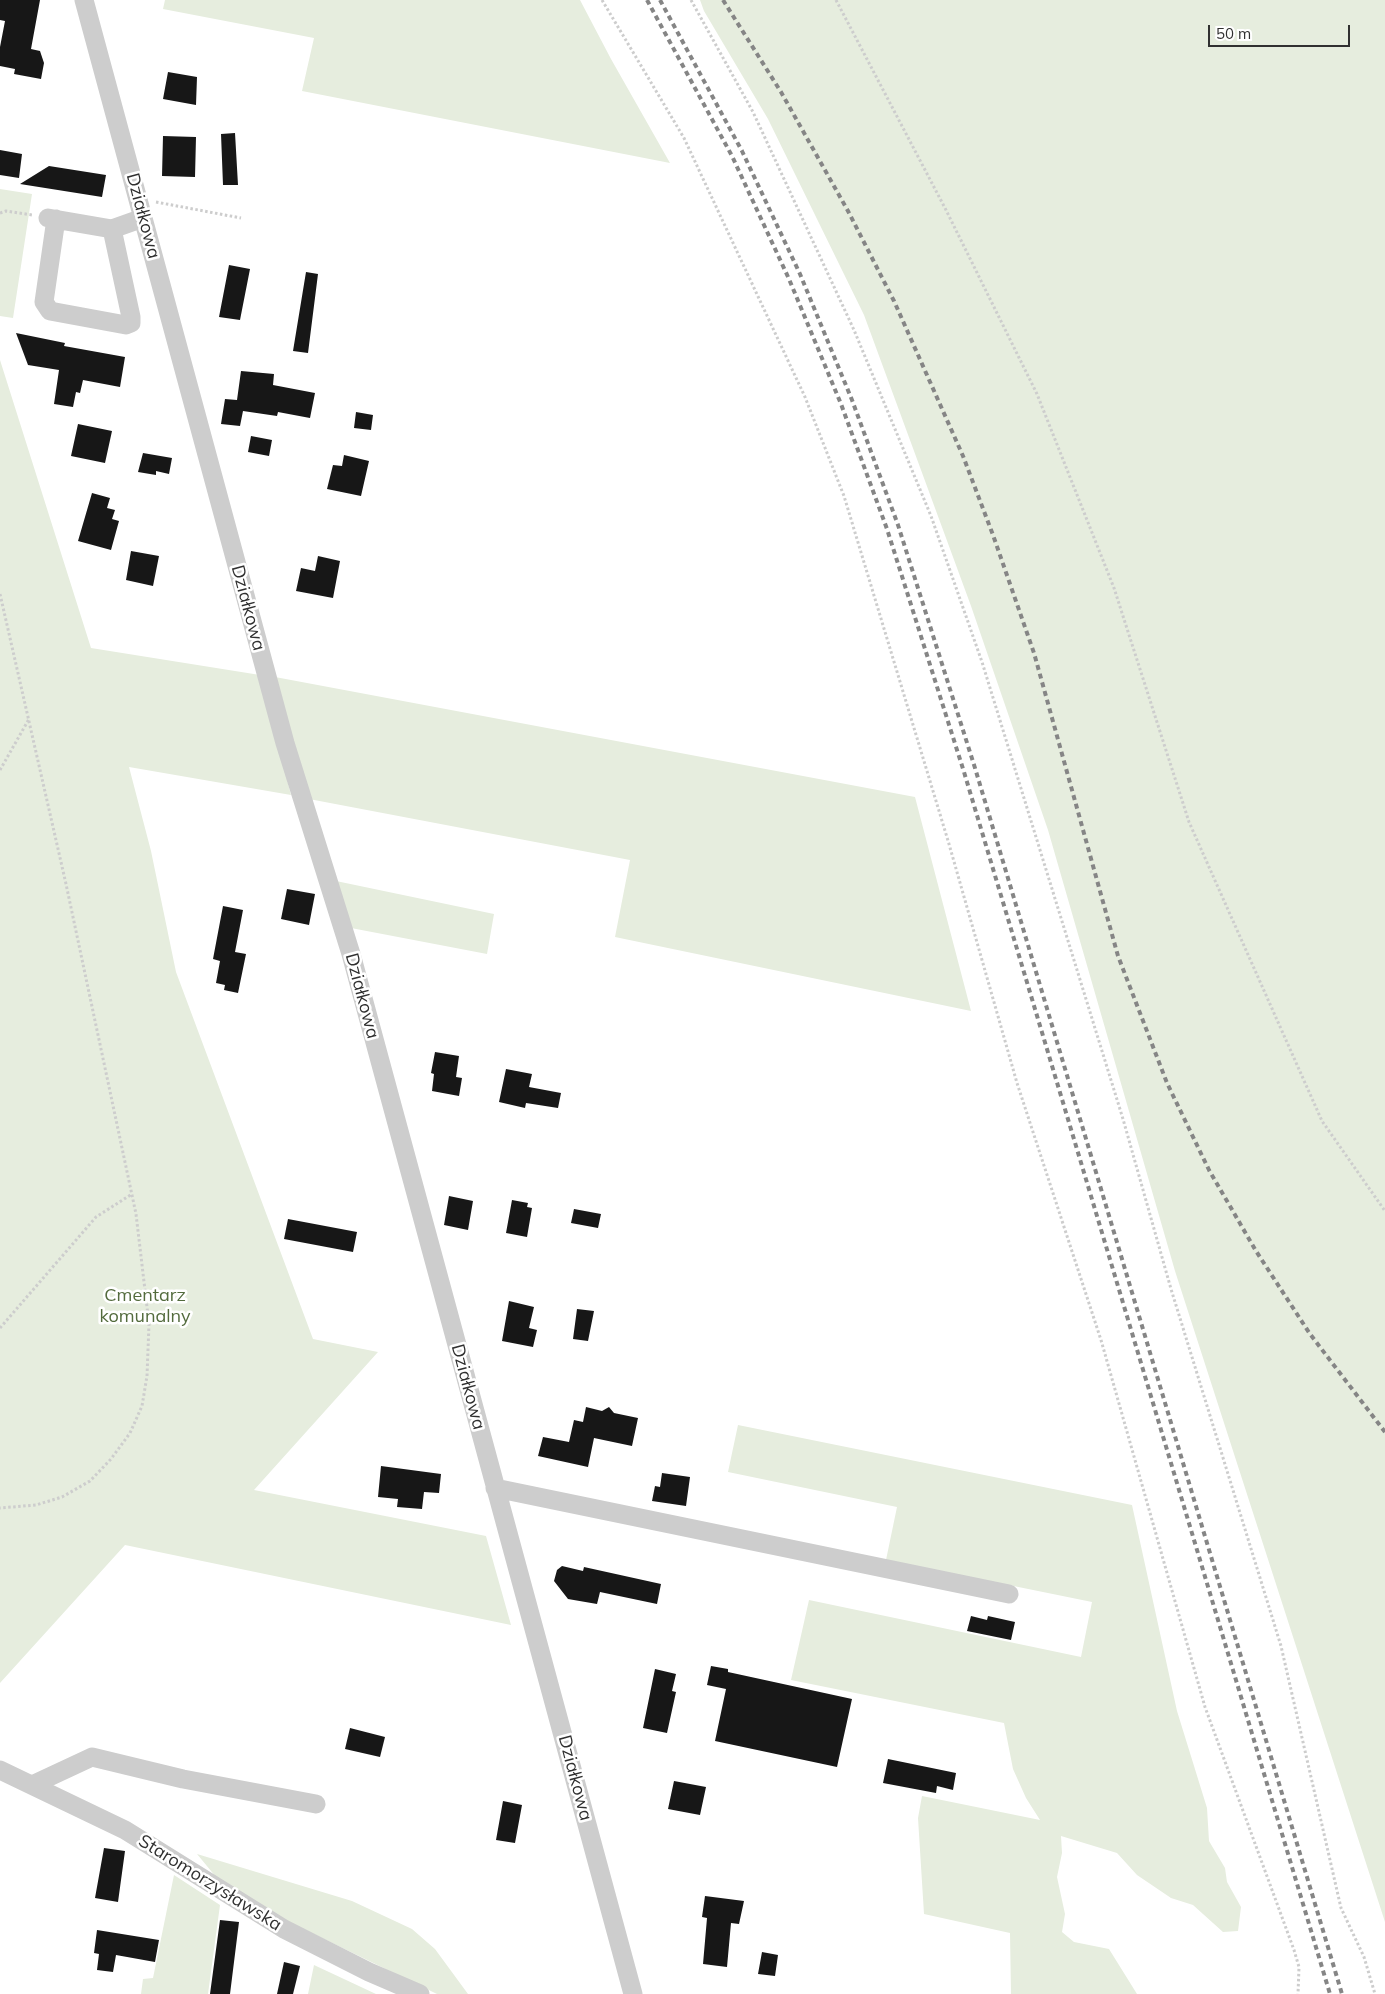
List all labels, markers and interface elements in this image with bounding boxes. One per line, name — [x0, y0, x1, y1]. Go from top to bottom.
scale bar — [1210, 15, 1352, 47]
text: 50 m — [1216, 24, 1251, 43]
street label: Działkowa — [121, 171, 165, 261]
street label: Działkowa — [226, 563, 270, 653]
street label: Działkowa — [340, 951, 384, 1041]
park label: Cmentarz komunalny — [99, 1285, 191, 1328]
street label: Działkowa — [446, 1342, 490, 1432]
street label: Działkowa — [553, 1733, 597, 1823]
street label: Staromorzysławska — [135, 1830, 285, 1936]

